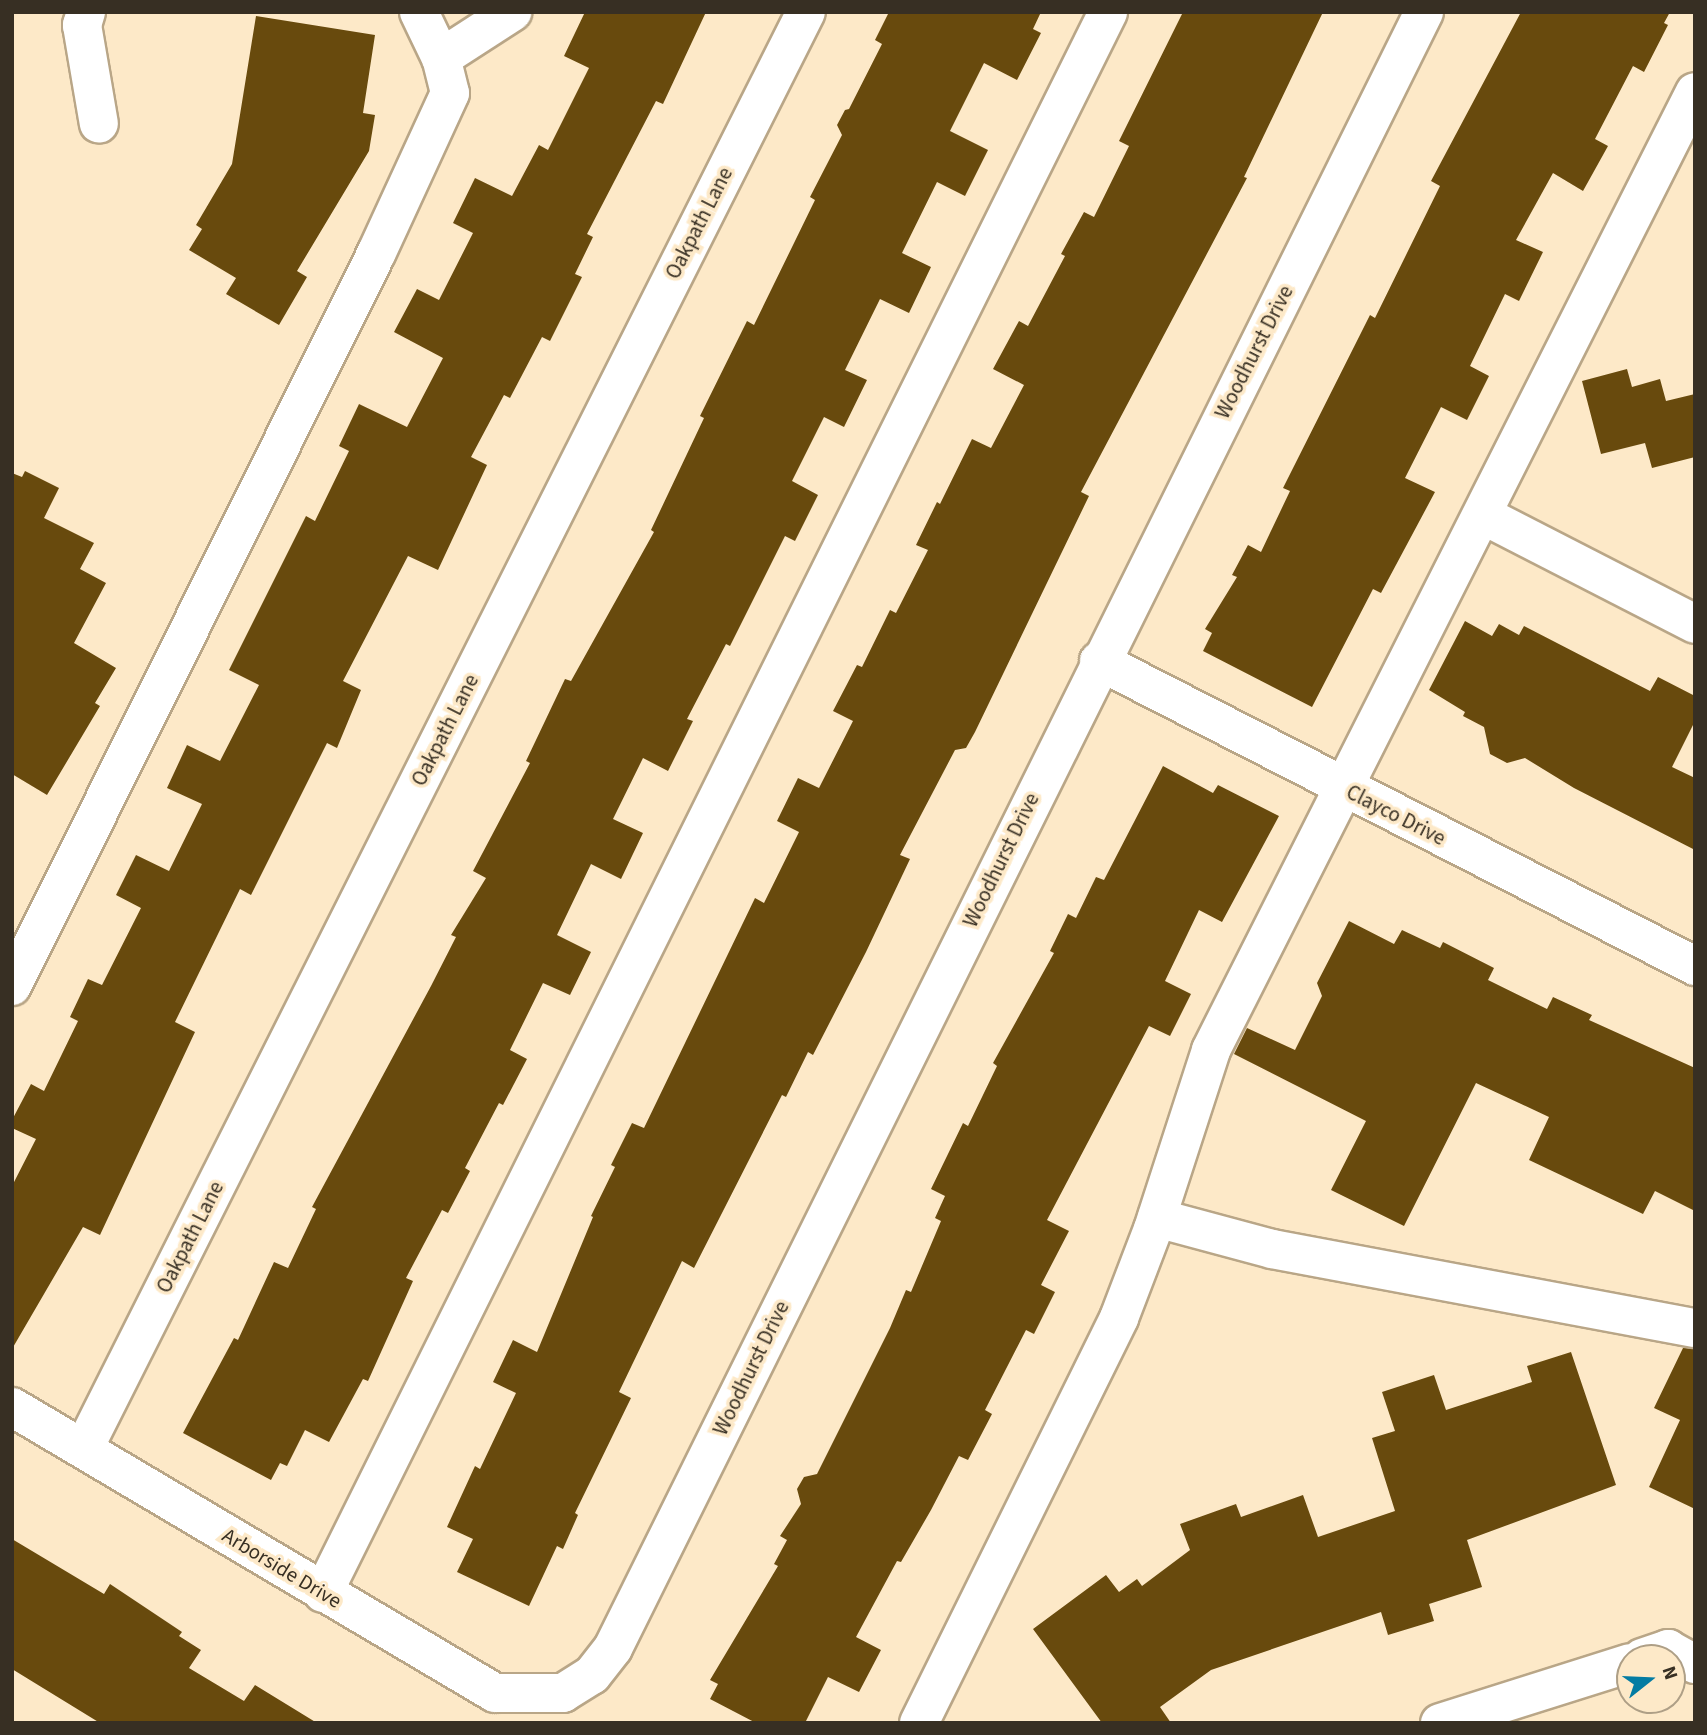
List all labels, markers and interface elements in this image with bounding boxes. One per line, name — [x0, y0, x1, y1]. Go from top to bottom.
street label: Oakpath Lane — [660, 163, 738, 283]
street label: Woodhurst Drive — [1210, 281, 1298, 423]
street label: Oakpath Lane — [406, 670, 484, 790]
street label: Clayco Drive — [1342, 779, 1450, 851]
street label: Woodhurst Drive — [958, 789, 1044, 931]
street label: Oakpath Lane — [151, 1177, 229, 1297]
street label: Woodhurst Drive — [708, 1297, 794, 1439]
street label: Arborside Drive — [218, 1523, 346, 1613]
north arrow — [1616, 1644, 1686, 1714]
text: N — [1655, 1663, 1684, 1683]

